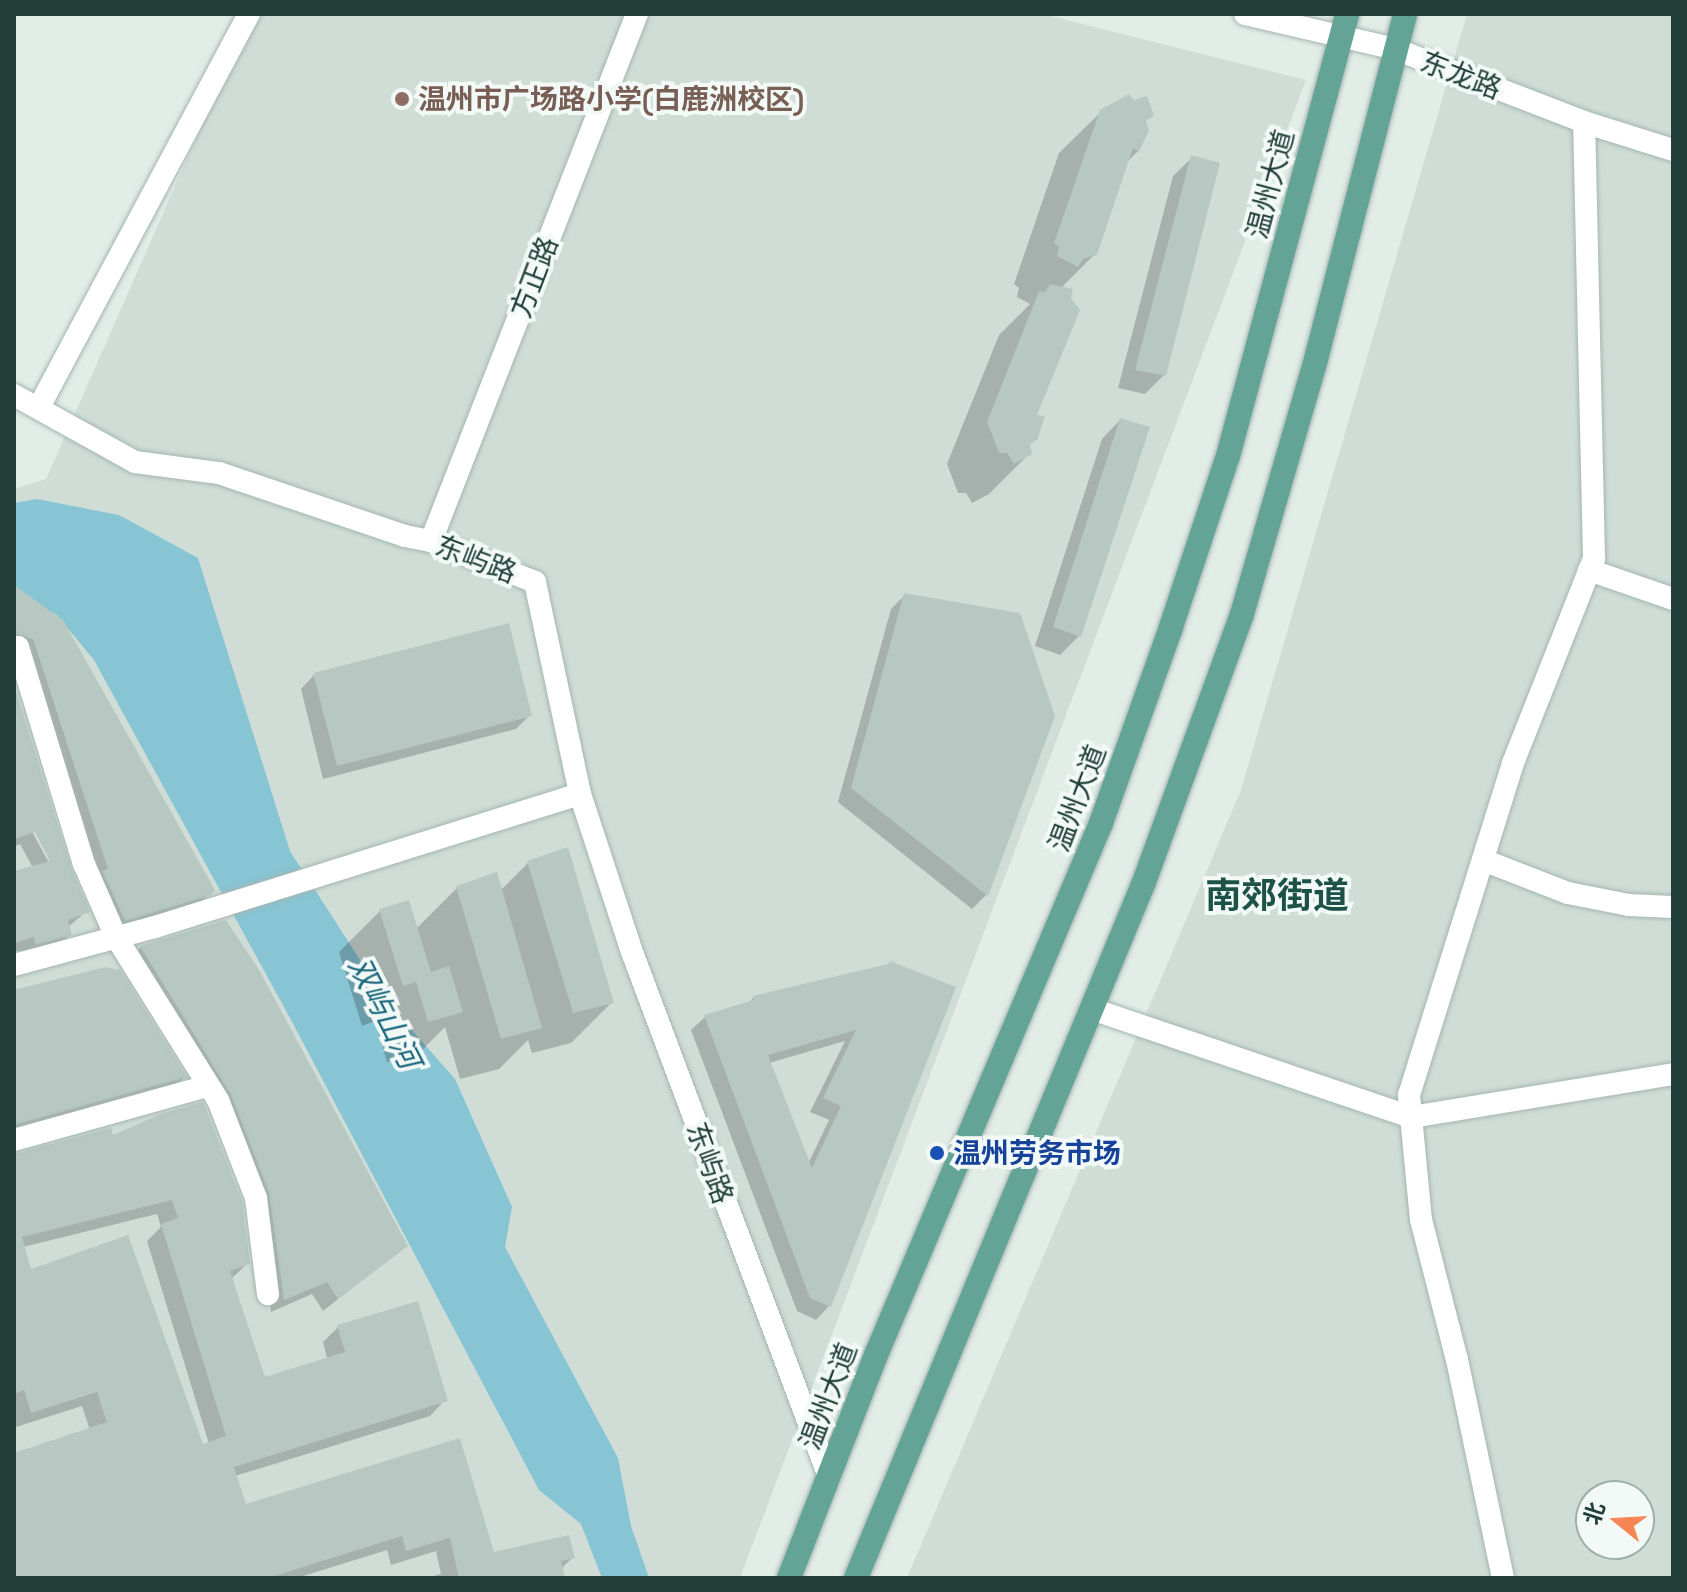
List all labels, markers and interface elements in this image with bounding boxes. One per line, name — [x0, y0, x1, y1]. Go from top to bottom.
street label: 东龙路 — [1416, 44, 1506, 106]
place label: 温州市广场路小学(白鹿洲校区) — [418, 82, 804, 116]
marker: 温州市广场路小学(白鹿洲校区) — [393, 90, 411, 108]
street label: 温州大道 — [1239, 126, 1301, 242]
street label: 方正路 — [503, 232, 565, 322]
street label: 东屿路 — [431, 528, 521, 590]
street label: 温州大道 — [1041, 740, 1113, 856]
district label: 南郊街道 — [1205, 875, 1349, 919]
water label: 双屿山河 — [341, 951, 427, 1075]
street label: 东屿路 — [680, 1118, 740, 1208]
place label: 温州劳务市场 — [953, 1136, 1121, 1170]
marker: 温州劳务市场 — [928, 1144, 946, 1162]
street label: 温州大道 — [792, 1338, 864, 1454]
north arrow — [1575, 1480, 1655, 1560]
text: 北 — [1577, 1498, 1611, 1528]

